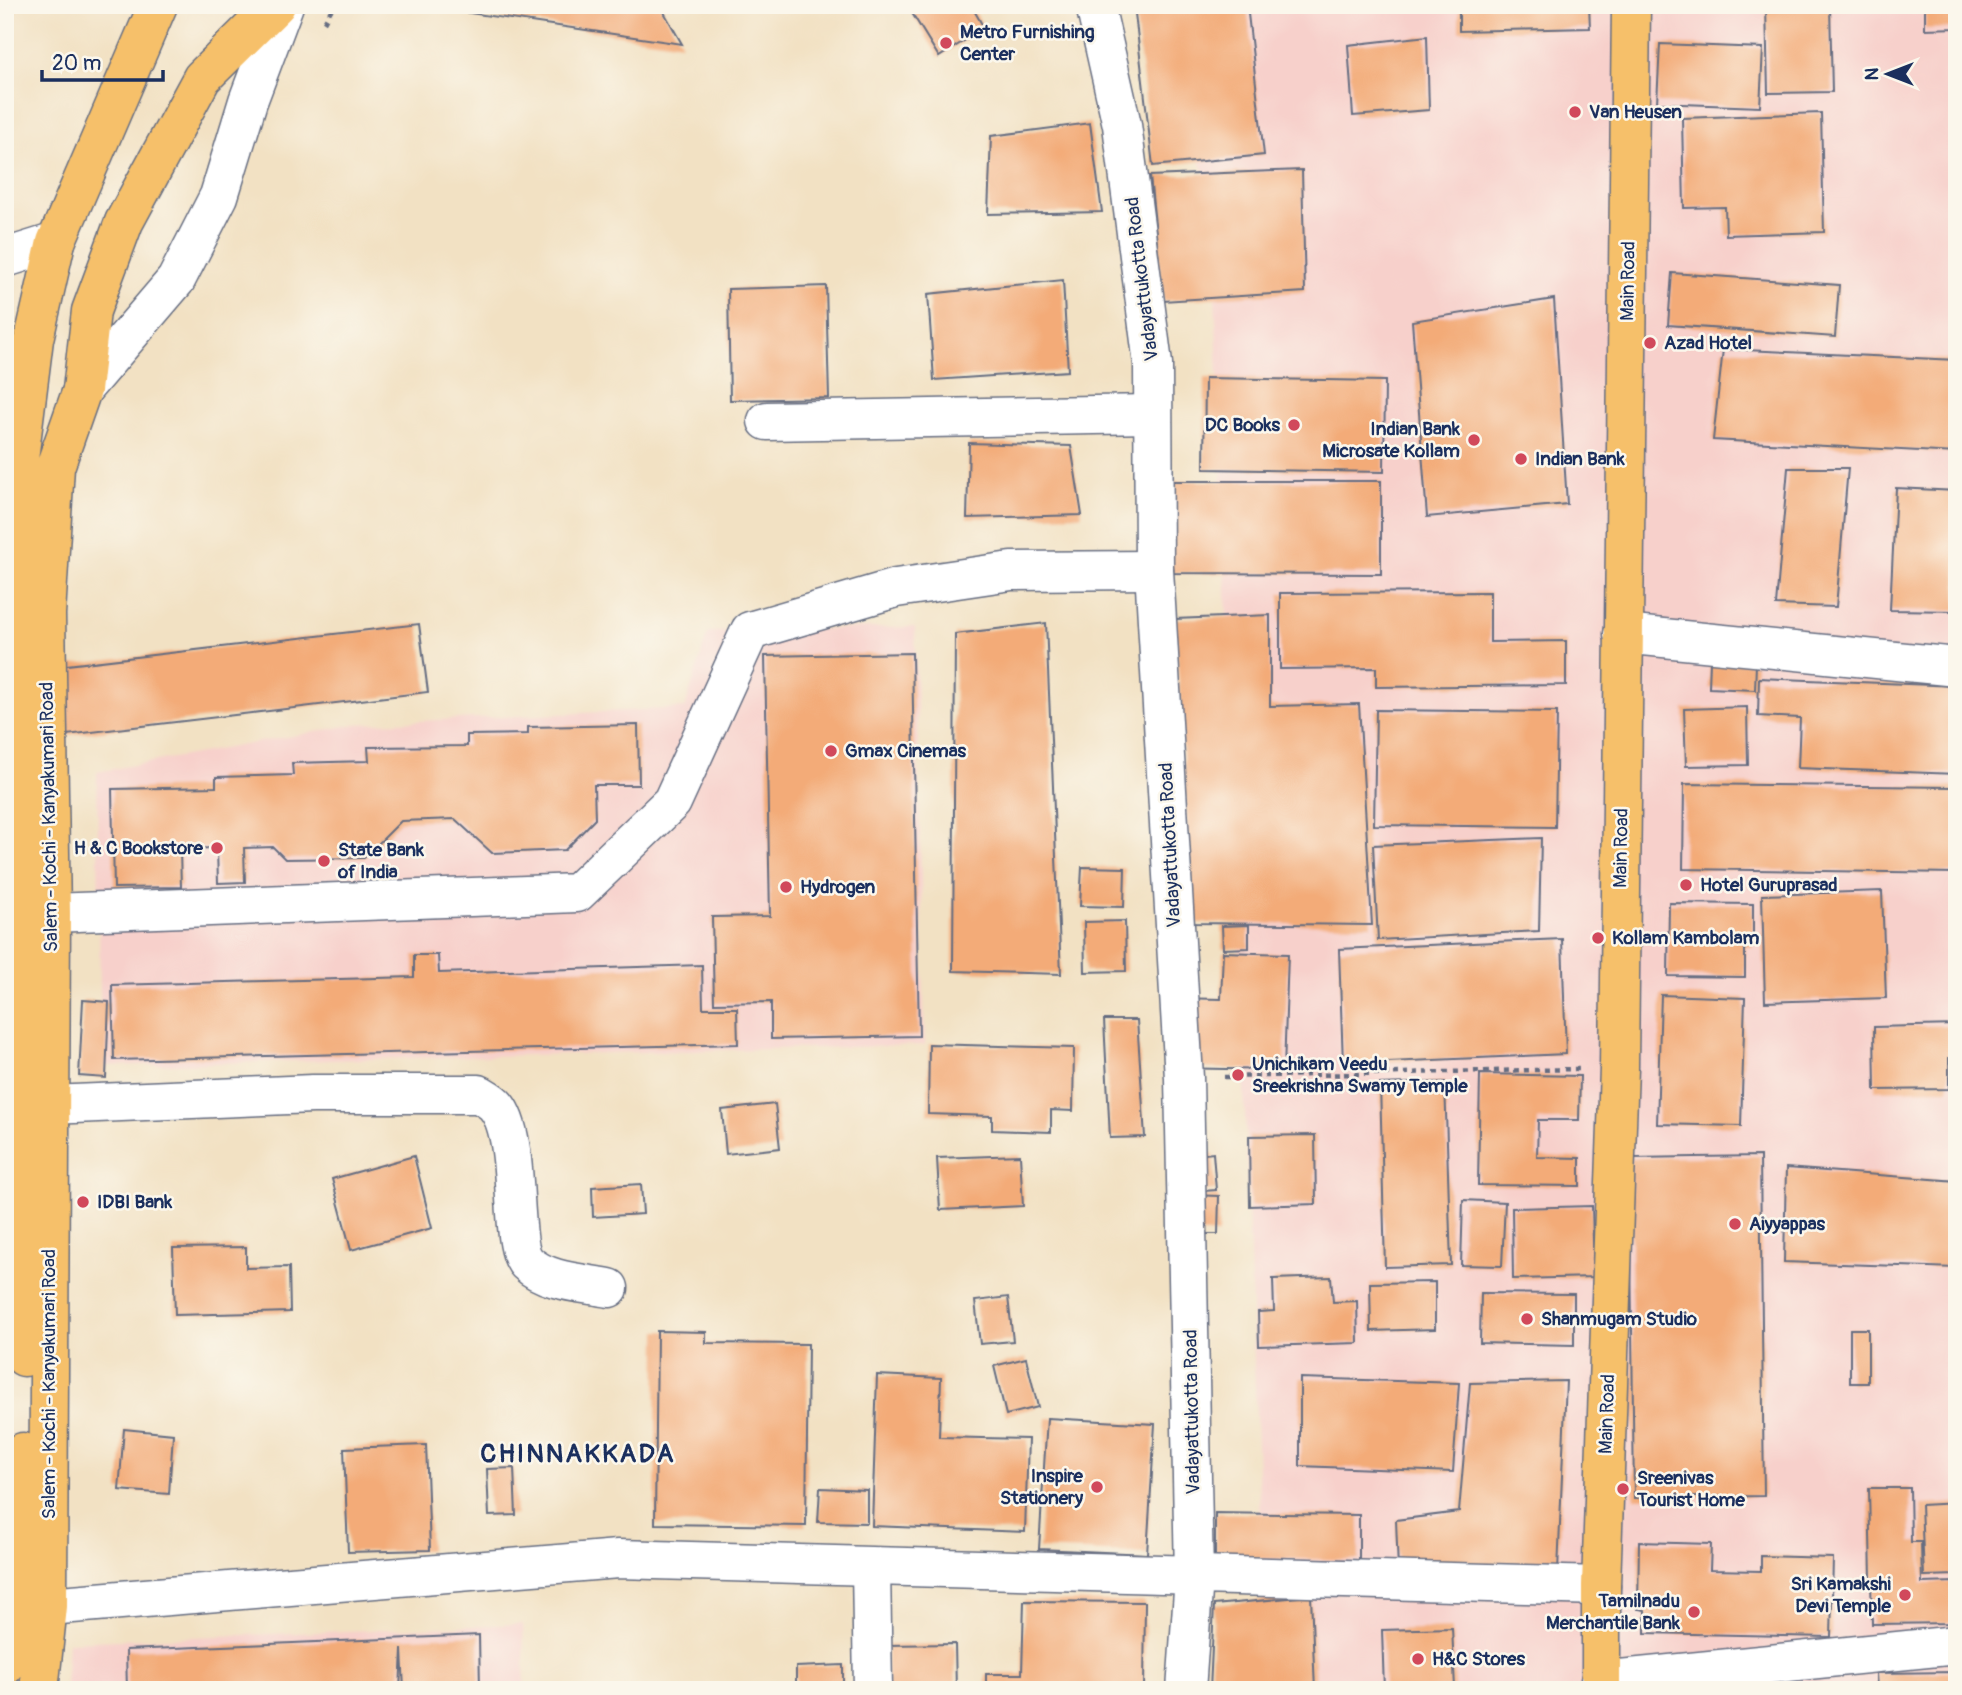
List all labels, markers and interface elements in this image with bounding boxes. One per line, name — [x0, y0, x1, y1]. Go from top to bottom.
place label: Metro Furnishing Center — [960, 20, 1095, 66]
marker: Metro Furnishing Center — [938, 35, 954, 51]
scale bar — [42, 38, 163, 82]
north arrow — [1854, 38, 1924, 108]
text: 20 m — [52, 50, 101, 77]
text: N — [1860, 67, 1884, 80]
place label: Van Heusen — [1589, 100, 1682, 124]
marker: Van Heusen — [1567, 104, 1583, 120]
street label: Vadayattukotta Road — [1120, 195, 1164, 363]
street label: Main Road — [1615, 241, 1641, 321]
place label: Azad Hotel — [1664, 331, 1752, 355]
marker: Azad Hotel — [1642, 335, 1658, 351]
place label: DC Books — [1205, 413, 1280, 437]
marker: DC Books — [1286, 417, 1302, 433]
place label: Indian Bank Microsate Kollam — [1322, 417, 1461, 463]
marker: Indian Bank Microsate Kollam — [1466, 432, 1482, 448]
place label: Indian Bank — [1535, 447, 1626, 471]
marker: Indian Bank — [1513, 451, 1529, 467]
street label: Salem - Kochi - Kanyakumari Road — [35, 682, 63, 952]
place label: Gmax Cinemas — [845, 739, 966, 763]
marker: Gmax Cinemas — [823, 743, 839, 759]
street label: Vadayattukotta Road — [1154, 762, 1186, 928]
street label: Main Road — [1608, 808, 1634, 888]
place label: H & C Bookstore — [74, 836, 204, 860]
place label: State Bank of India — [337, 838, 425, 884]
marker: H & C Bookstore — [209, 840, 225, 856]
marker: State Bank of India — [316, 853, 332, 869]
place label: Hotel Guruprasad — [1700, 873, 1838, 897]
place label: Hydrogen — [800, 875, 876, 899]
marker: Hotel Guruprasad — [1678, 877, 1694, 893]
marker: Hydrogen — [778, 879, 794, 895]
place label: Kollam Kambolam — [1612, 926, 1760, 950]
marker: Kollam Kambolam — [1590, 930, 1606, 946]
place label: Unichikam Veedu Sreekrishna Swamy Temple — [1252, 1052, 1468, 1098]
marker: Unichikam Veedu Sreekrishna Swamy Temple — [1230, 1067, 1246, 1083]
place label: IDBI Bank — [97, 1190, 173, 1214]
marker: IDBI Bank — [75, 1194, 91, 1210]
place label: Aiyyappas — [1749, 1212, 1826, 1236]
marker: Aiyyappas — [1727, 1216, 1743, 1232]
street label: Salem - Kochi - Kanyakumari Road — [37, 1249, 61, 1519]
place label: Shanmugam Studio — [1541, 1307, 1698, 1331]
marker: Shanmugam Studio — [1519, 1311, 1535, 1327]
street label: Vadayattukotta Road — [1179, 1329, 1205, 1495]
street label: Main Road — [1594, 1374, 1620, 1454]
district label: CHINNAKKADA — [480, 1438, 676, 1470]
place label: Inspire Stationery — [1000, 1464, 1084, 1510]
place label: Sreenivas Tourist Home — [1636, 1466, 1745, 1512]
marker: Inspire Stationery — [1089, 1479, 1105, 1495]
marker: Sreenivas Tourist Home — [1615, 1481, 1631, 1497]
place label: Sri Kamakshi Devi Temple — [1791, 1572, 1892, 1618]
marker: Sri Kamakshi Devi Temple — [1897, 1587, 1913, 1603]
place label: Tamilnadu Merchantile Bank — [1546, 1589, 1681, 1635]
marker: Tamilnadu Merchantile Bank — [1686, 1604, 1702, 1620]
place label: H&C Stores — [1432, 1647, 1525, 1671]
marker: H&C Stores — [1410, 1651, 1426, 1667]

